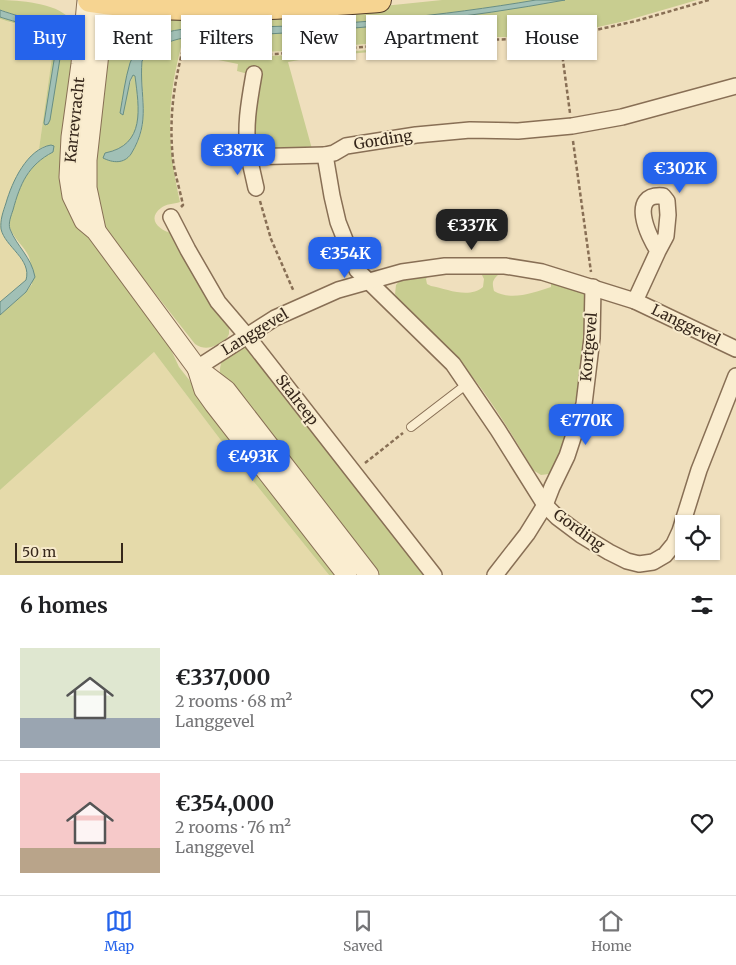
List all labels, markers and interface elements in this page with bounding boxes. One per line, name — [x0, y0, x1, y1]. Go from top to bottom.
chip: Buy — [15, 15, 85, 60]
chip: Rent — [95, 15, 171, 60]
chip: Filters — [181, 15, 272, 60]
chip: New — [282, 15, 356, 60]
chip: Apartment — [366, 15, 497, 60]
chip: House — [507, 15, 597, 60]
street label: Karrevracht — [61, 76, 88, 164]
street label: Gording — [352, 126, 414, 154]
pin: €387K — [203, 134, 273, 176]
text: €387K — [212, 140, 264, 160]
pin: €302K — [645, 152, 715, 194]
text: €302K — [654, 158, 706, 178]
pin: €337K — [437, 208, 507, 251]
text: €337K — [447, 215, 497, 235]
pin: €354K — [310, 236, 380, 279]
text: €354K — [319, 243, 371, 263]
street label: Langgevel — [649, 300, 724, 350]
street label: Langgevel — [218, 304, 292, 359]
street label: Kortgevel — [576, 311, 601, 382]
street label: Stalreep — [272, 371, 323, 429]
pin: €770K — [551, 404, 621, 446]
text: €770K — [560, 410, 612, 430]
pin: €493K — [218, 440, 288, 482]
text: €493K — [228, 446, 278, 466]
street label: Gording — [550, 505, 609, 555]
map controls — [675, 515, 720, 560]
button: locate — [675, 515, 720, 560]
scale bar — [15, 540, 122, 563]
text: 50 m — [22, 543, 56, 561]
icon: filters — [688, 591, 716, 619]
text: 6 homes — [20, 592, 108, 619]
text: €337,000 — [175, 664, 270, 691]
icon: home — [60, 668, 120, 728]
icon: heart — [688, 684, 716, 712]
text: 2 rooms · 68 m² — [175, 691, 292, 711]
text: Langgevel — [175, 711, 254, 731]
text: €354,000 — [175, 790, 274, 817]
icon: home — [60, 793, 120, 853]
icon: heart — [688, 809, 716, 837]
text: 2 rooms · 76 m² — [175, 817, 291, 837]
text: Langgevel — [175, 837, 254, 857]
tab: Map — [104, 907, 134, 955]
tab: Saved — [343, 907, 383, 955]
tab: Home — [591, 907, 632, 955]

